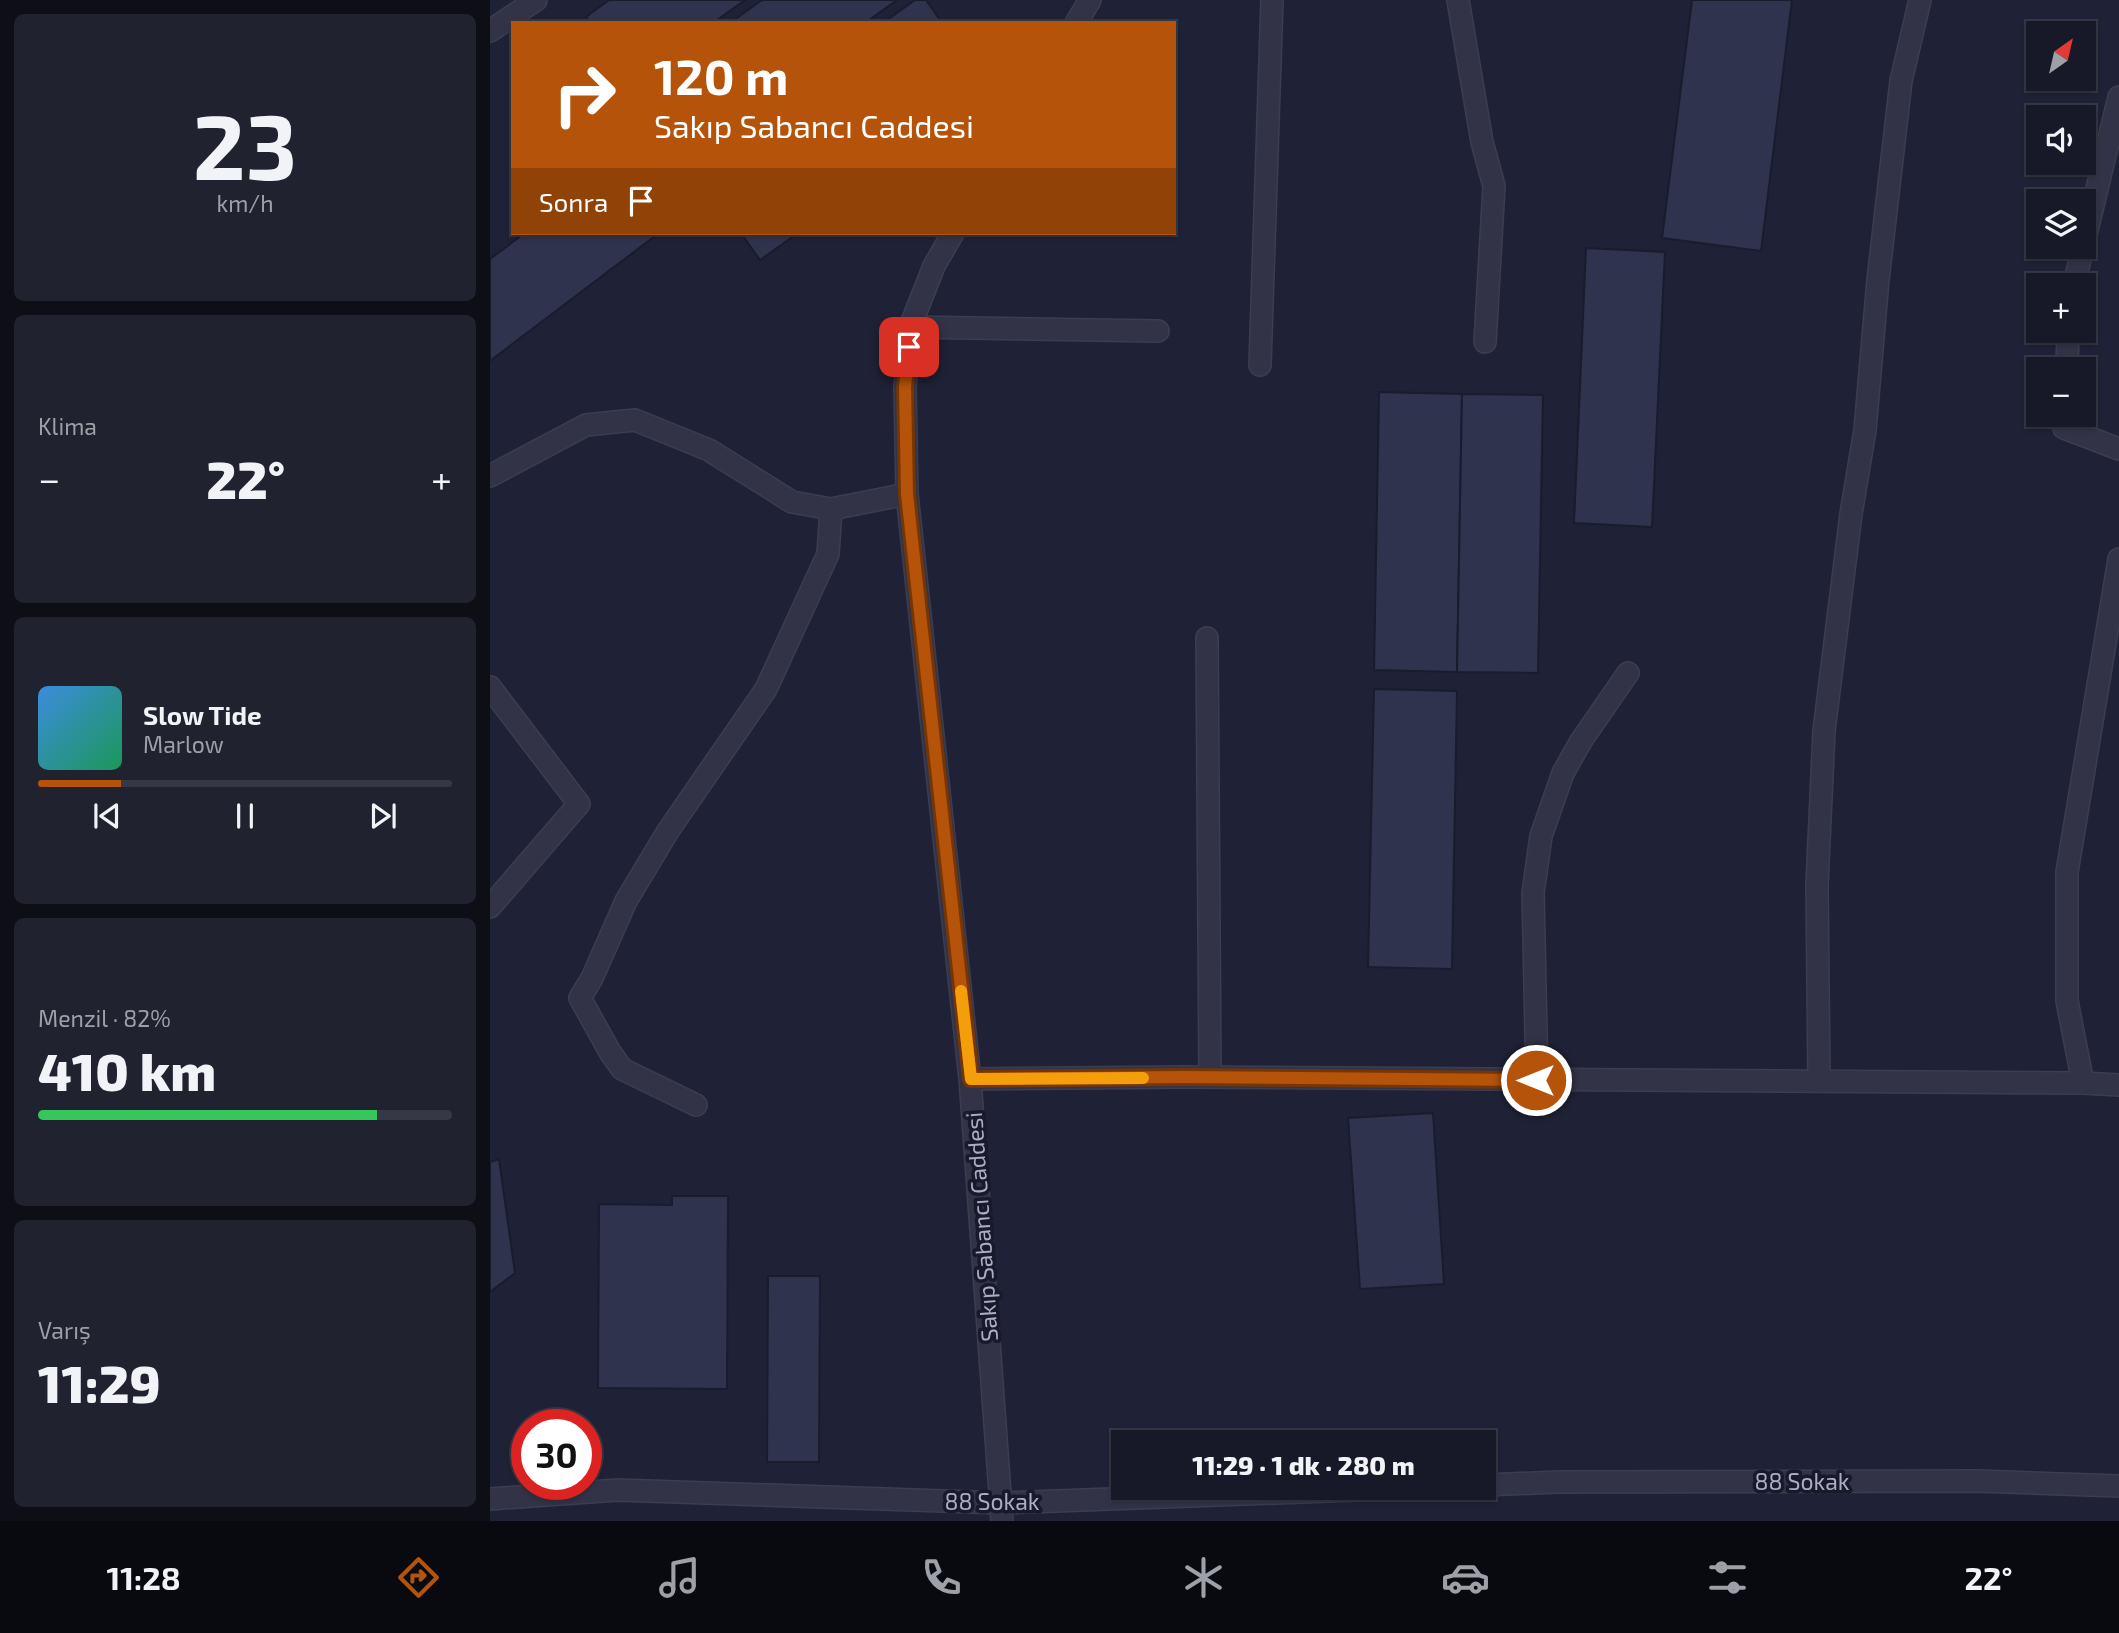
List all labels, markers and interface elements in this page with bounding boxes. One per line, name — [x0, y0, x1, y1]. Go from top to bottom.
north arrow — [2026, 21, 2096, 91]
map controls — [2026, 21, 2096, 427]
text: 120 m — [654, 46, 788, 105]
icon: right — [539, 49, 630, 140]
text: 23 — [193, 89, 297, 198]
button: sound — [2026, 105, 2096, 175]
text: Sakıp Sabancı Caddesi — [654, 106, 974, 144]
icon: arrive — [622, 182, 660, 220]
text: Sonra — [539, 186, 608, 217]
text: km/h — [216, 189, 274, 217]
button: layers — [2026, 189, 2096, 259]
button: + — [2026, 273, 2096, 343]
pin — [879, 317, 939, 377]
icon: arrive — [890, 328, 928, 366]
button: − — [2026, 357, 2096, 427]
text: Klima — [38, 412, 97, 440]
text: 22° — [206, 447, 285, 509]
text: − — [38, 455, 60, 501]
text: + — [431, 455, 452, 501]
text: Slow Tide — [143, 699, 262, 730]
text: Marlow — [143, 730, 224, 758]
icon: previous — [88, 797, 126, 835]
icon: pause — [226, 797, 264, 835]
icon: next — [364, 797, 402, 835]
text: Menzil · 82% — [38, 1004, 171, 1032]
text: 410 km — [38, 1039, 216, 1101]
position arrow — [1499, 1043, 1573, 1117]
street label: Sakıp Sabancı Caddesi — [959, 1111, 1003, 1343]
text: Varış — [38, 1316, 91, 1344]
text: 11:29 — [38, 1351, 161, 1413]
speed limit sign: 30 — [511, 1409, 602, 1500]
text: 11:29 · 1 dk · 280 m — [1192, 1449, 1415, 1480]
street label: 88 Sokak — [1754, 1467, 1850, 1495]
street label: 88 Sokak — [944, 1487, 1040, 1515]
icon: directions — [394, 1553, 443, 1602]
icon: music — [655, 1553, 704, 1602]
icon: phone — [917, 1553, 966, 1602]
icon: climate — [1179, 1553, 1228, 1602]
icon: car — [1441, 1553, 1490, 1602]
icon: filters — [1703, 1553, 1752, 1602]
text: 11:28 — [106, 1558, 181, 1596]
text: 22° — [1964, 1558, 2013, 1596]

